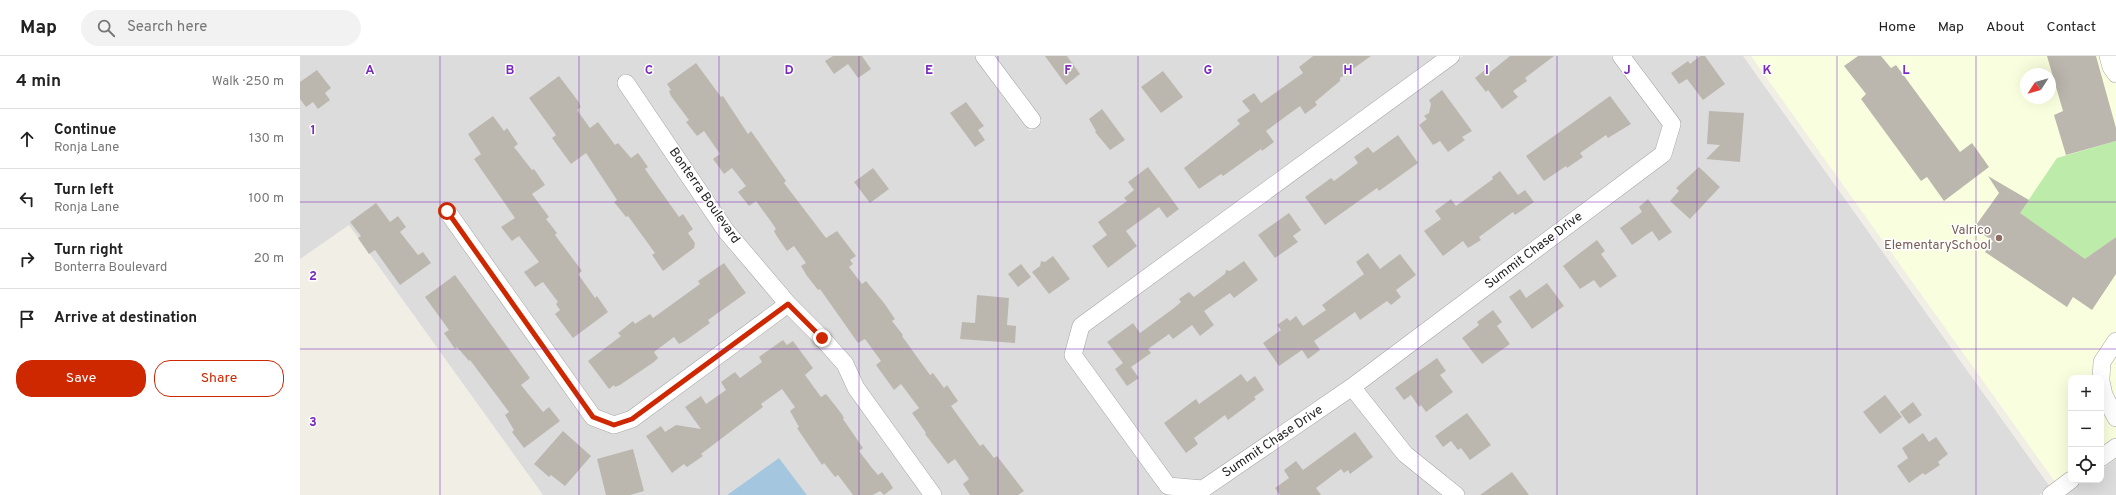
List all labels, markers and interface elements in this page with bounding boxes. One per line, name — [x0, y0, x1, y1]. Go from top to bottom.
search box — [81, 10, 361, 46]
text: Map — [20, 16, 57, 40]
icon: search — [95, 17, 117, 39]
text: Search here — [127, 18, 207, 37]
text: Home — [1879, 19, 1916, 36]
text: Map — [1938, 19, 1964, 36]
text: About — [1986, 19, 2025, 36]
text: Contact — [2047, 19, 2096, 36]
text: A — [365, 63, 375, 79]
text: B — [506, 63, 515, 79]
text: C — [645, 63, 653, 79]
text: D — [784, 63, 794, 79]
text: E — [925, 63, 933, 79]
text: F — [1064, 63, 1072, 79]
text: G — [1204, 63, 1213, 79]
text: H — [1343, 63, 1353, 79]
text: I — [1485, 63, 1489, 79]
text: J — [1623, 63, 1631, 79]
text: K — [1762, 63, 1772, 79]
text: L — [1902, 63, 1910, 79]
north arrow — [2020, 68, 2056, 104]
text: 4 min — [16, 71, 61, 93]
text: Walk · 250 m — [212, 74, 284, 90]
text: Continue — [54, 121, 116, 140]
text: 1 — [310, 123, 316, 139]
icon: ahead — [16, 128, 38, 150]
text: 130 m — [249, 131, 284, 147]
text: Ronja Lane — [54, 140, 119, 156]
street label: Bonterra Boulevard — [665, 145, 743, 247]
text: Turn left — [54, 181, 114, 200]
icon: left — [16, 188, 38, 210]
text: 100 m — [248, 191, 284, 207]
text: Ronja Lane — [54, 200, 119, 216]
route start — [438, 202, 456, 220]
street label: Summit Chase Drive — [1482, 209, 1586, 293]
place label: Valrico ElementarySchool — [1884, 223, 1991, 254]
marker: Valrico ElementarySchool — [1994, 233, 2004, 243]
text: Turn right — [54, 241, 123, 260]
icon: right — [16, 248, 38, 270]
text: 20 m — [254, 251, 284, 267]
text: Bonterra Boulevard — [54, 260, 167, 276]
text: 2 — [309, 269, 317, 285]
icon: arrive — [16, 308, 38, 330]
text: Arrive at destination — [54, 309, 197, 328]
route end — [813, 329, 831, 347]
button: Save — [16, 360, 146, 397]
button: Share — [154, 360, 284, 397]
map controls — [2068, 375, 2104, 483]
button: + — [2068, 375, 2104, 411]
street label: Summit Chase Drive — [1220, 402, 1326, 482]
button: − — [2068, 411, 2104, 447]
text: 3 — [309, 415, 317, 431]
button: locate — [2068, 447, 2104, 483]

